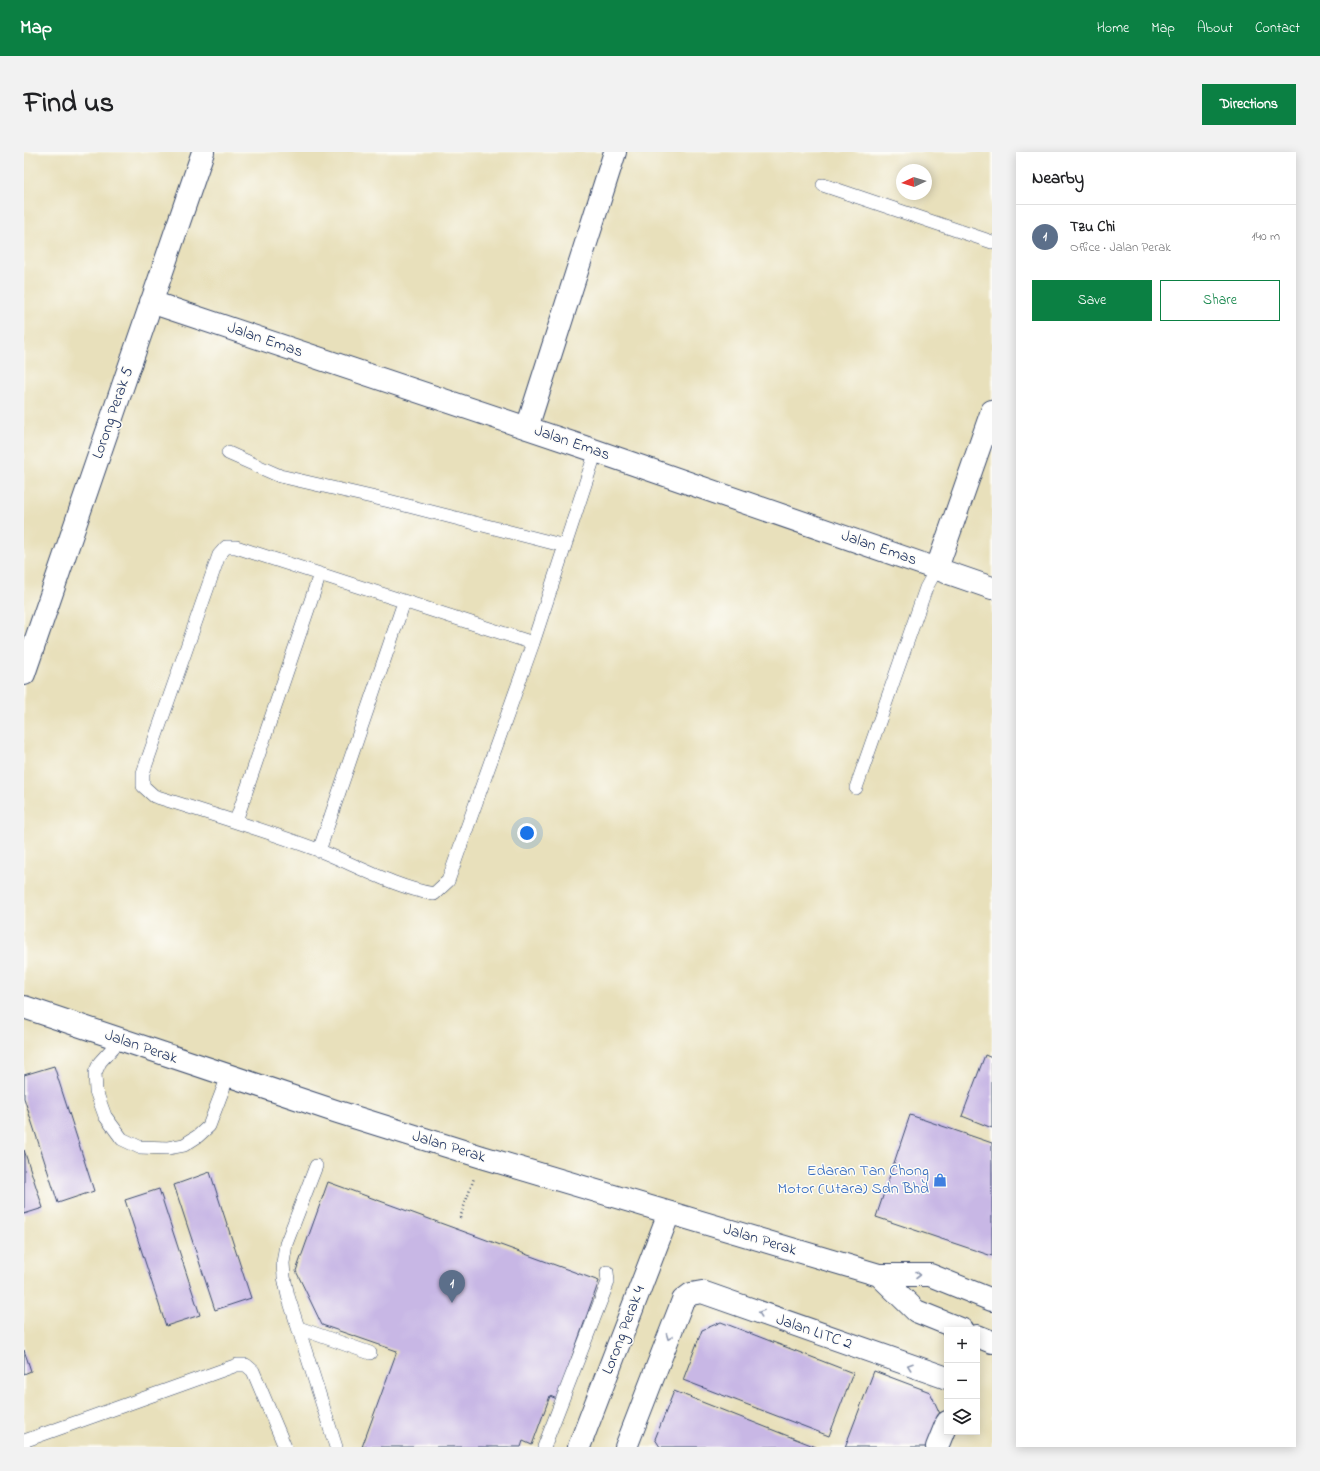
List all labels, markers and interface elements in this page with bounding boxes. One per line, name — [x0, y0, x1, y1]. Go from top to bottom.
text: Map — [20, 15, 52, 42]
text: Home — [1097, 18, 1129, 39]
text: Map — [1151, 18, 1175, 39]
text: About — [1197, 18, 1233, 39]
text: Contact — [1255, 18, 1300, 39]
text: Find us — [24, 84, 114, 125]
button: Directions — [1202, 84, 1296, 125]
north arrow — [896, 164, 932, 200]
text: Nearby — [1032, 166, 1084, 191]
text: Tzu Chi — [1070, 216, 1115, 238]
text: 1 — [1043, 227, 1047, 246]
text: 140 m — [1252, 227, 1280, 246]
text: Office · Jalan Perak — [1070, 238, 1171, 257]
button: Save — [1032, 280, 1152, 321]
button: Share — [1160, 280, 1280, 321]
street label: Jalan Emas — [224, 316, 306, 364]
street label: Lorong Perak 5 — [86, 364, 140, 462]
street label: Jalan Emas — [531, 419, 613, 467]
street label: Jalan Emas — [838, 524, 920, 572]
your location — [517, 823, 537, 843]
street label: Jalan Perak — [101, 1023, 182, 1071]
street label: Jalan Perak — [409, 1124, 490, 1170]
place label: Edaran Tan Chong Motor (Utara) Sdn Bhd — [778, 1159, 929, 1201]
shop icon: Edaran Tan Chong Motor (Utara) Sdn Bhd — [932, 1172, 948, 1188]
street label: Jalan Perak — [720, 1217, 801, 1263]
pin: 1 — [439, 1270, 465, 1303]
one-way arrow — [915, 1271, 921, 1279]
street label: Lorong Perak 4 — [596, 1282, 652, 1378]
street label: Jalan LITC 2 — [773, 1308, 855, 1356]
one-way arrow — [758, 1309, 765, 1318]
map controls — [944, 1327, 980, 1435]
button: + — [944, 1327, 980, 1363]
one-way arrow — [665, 1333, 673, 1340]
one-way arrow — [907, 1362, 914, 1370]
button: − — [944, 1363, 980, 1399]
button: layers — [944, 1399, 980, 1435]

